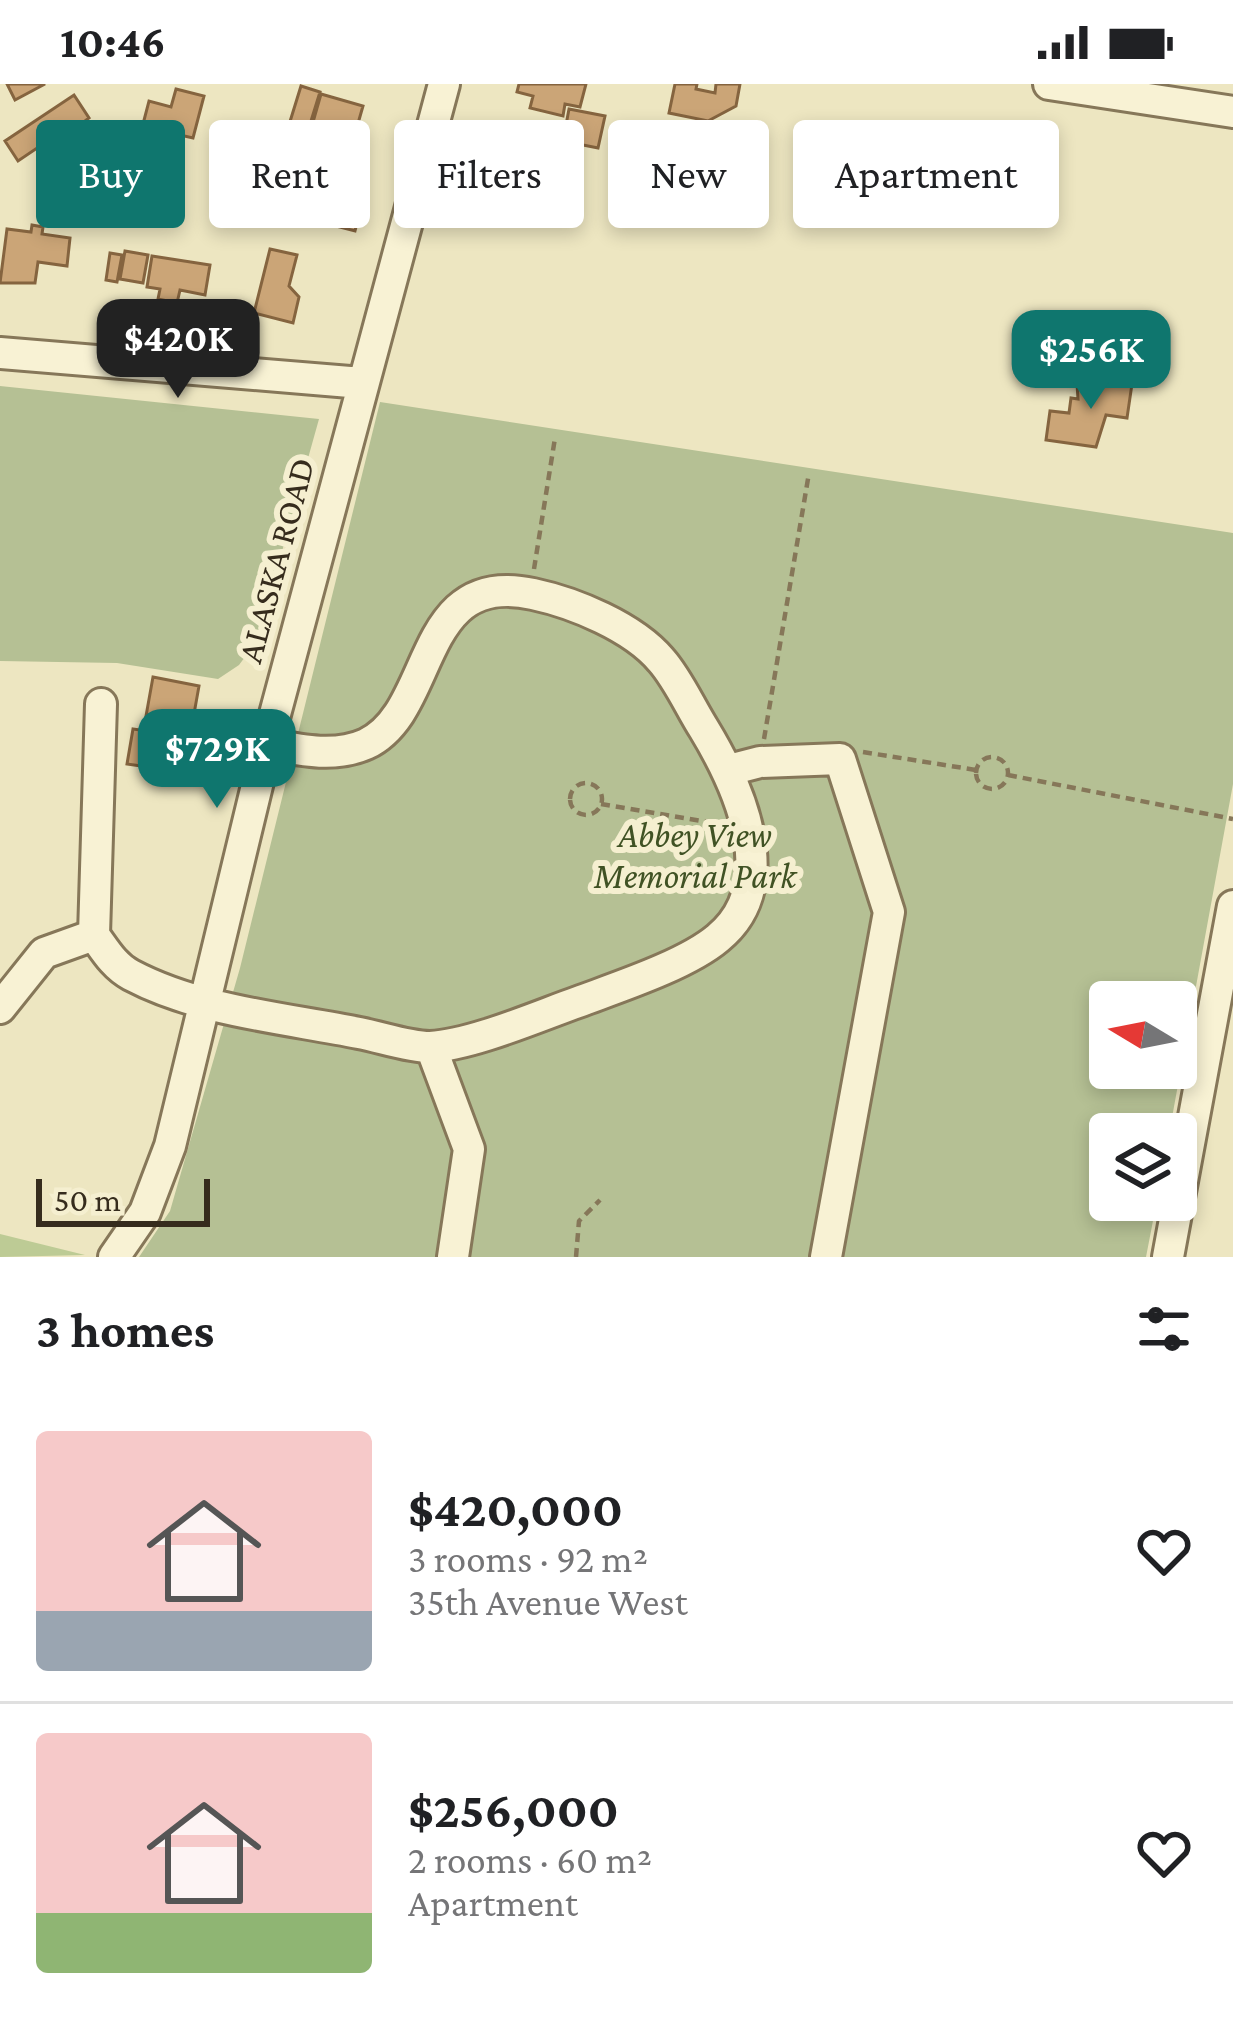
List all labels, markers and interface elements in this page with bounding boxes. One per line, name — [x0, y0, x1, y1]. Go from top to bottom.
text: 10:46 — [60, 17, 166, 67]
chip: Buy — [36, 120, 185, 228]
chip: Rent — [209, 120, 370, 228]
chip: Filters — [394, 120, 584, 228]
chip: New — [608, 120, 769, 228]
chip: Apartment — [793, 120, 1059, 228]
pin: $420K — [94, 299, 262, 401]
pin: $256K — [1007, 310, 1175, 412]
text: $420K — [124, 316, 232, 359]
text: $256K — [1039, 327, 1143, 370]
street label: ALASKA ROAD — [229, 453, 323, 667]
pin: $729K — [133, 709, 301, 811]
text: $729K — [165, 726, 269, 769]
park label: Abbey View Memorial Park — [593, 815, 797, 896]
north arrow — [1089, 981, 1197, 1089]
map controls — [1089, 981, 1197, 1221]
button: layers — [1089, 1113, 1197, 1221]
scale bar — [36, 1173, 210, 1226]
text: 50 m — [54, 1181, 121, 1218]
icon: filters — [1131, 1296, 1197, 1362]
text: 3 homes — [36, 1301, 214, 1358]
icon: home — [132, 1479, 276, 1623]
text: $420,000 — [408, 1480, 623, 1537]
icon: heart — [1131, 1518, 1197, 1584]
text: 3 rooms · 92 m² — [408, 1537, 648, 1580]
text: 35th Avenue West — [408, 1580, 688, 1623]
icon: home — [132, 1781, 276, 1925]
text: $256,000 — [408, 1781, 619, 1838]
icon: heart — [1131, 1820, 1197, 1886]
text: 2 rooms · 60 m² — [408, 1838, 652, 1881]
text: Apartment — [408, 1881, 578, 1924]

